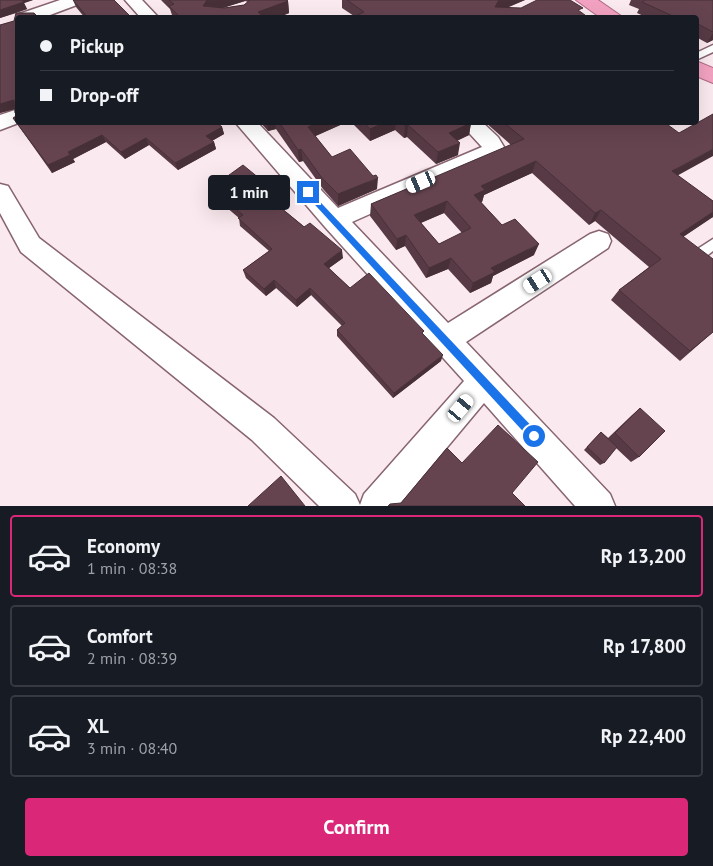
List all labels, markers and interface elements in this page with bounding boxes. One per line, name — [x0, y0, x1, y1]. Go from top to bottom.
text: Pickup — [70, 34, 124, 58]
text: Drop-off — [70, 83, 138, 107]
car — [404, 169, 437, 195]
callout: 1 min — [208, 174, 290, 210]
route end — [297, 181, 319, 203]
text: 1 min — [229, 182, 269, 202]
car — [521, 267, 554, 295]
car — [445, 392, 476, 424]
route start — [523, 425, 545, 447]
icon: car — [27, 534, 72, 579]
text: Economy — [87, 534, 160, 558]
text: Rp 13,200 — [601, 544, 686, 568]
text: 1 min · 08:38 — [87, 558, 177, 578]
icon: car — [27, 624, 72, 669]
text: Comfort — [87, 624, 153, 648]
text: Rp 17,800 — [603, 634, 686, 658]
text: 2 min · 08:39 — [87, 648, 177, 668]
icon: car — [27, 714, 72, 759]
text: XL — [87, 714, 109, 738]
text: Rp 22,400 — [601, 724, 686, 748]
text: 3 min · 08:40 — [87, 738, 177, 758]
button: Confirm — [25, 798, 688, 856]

